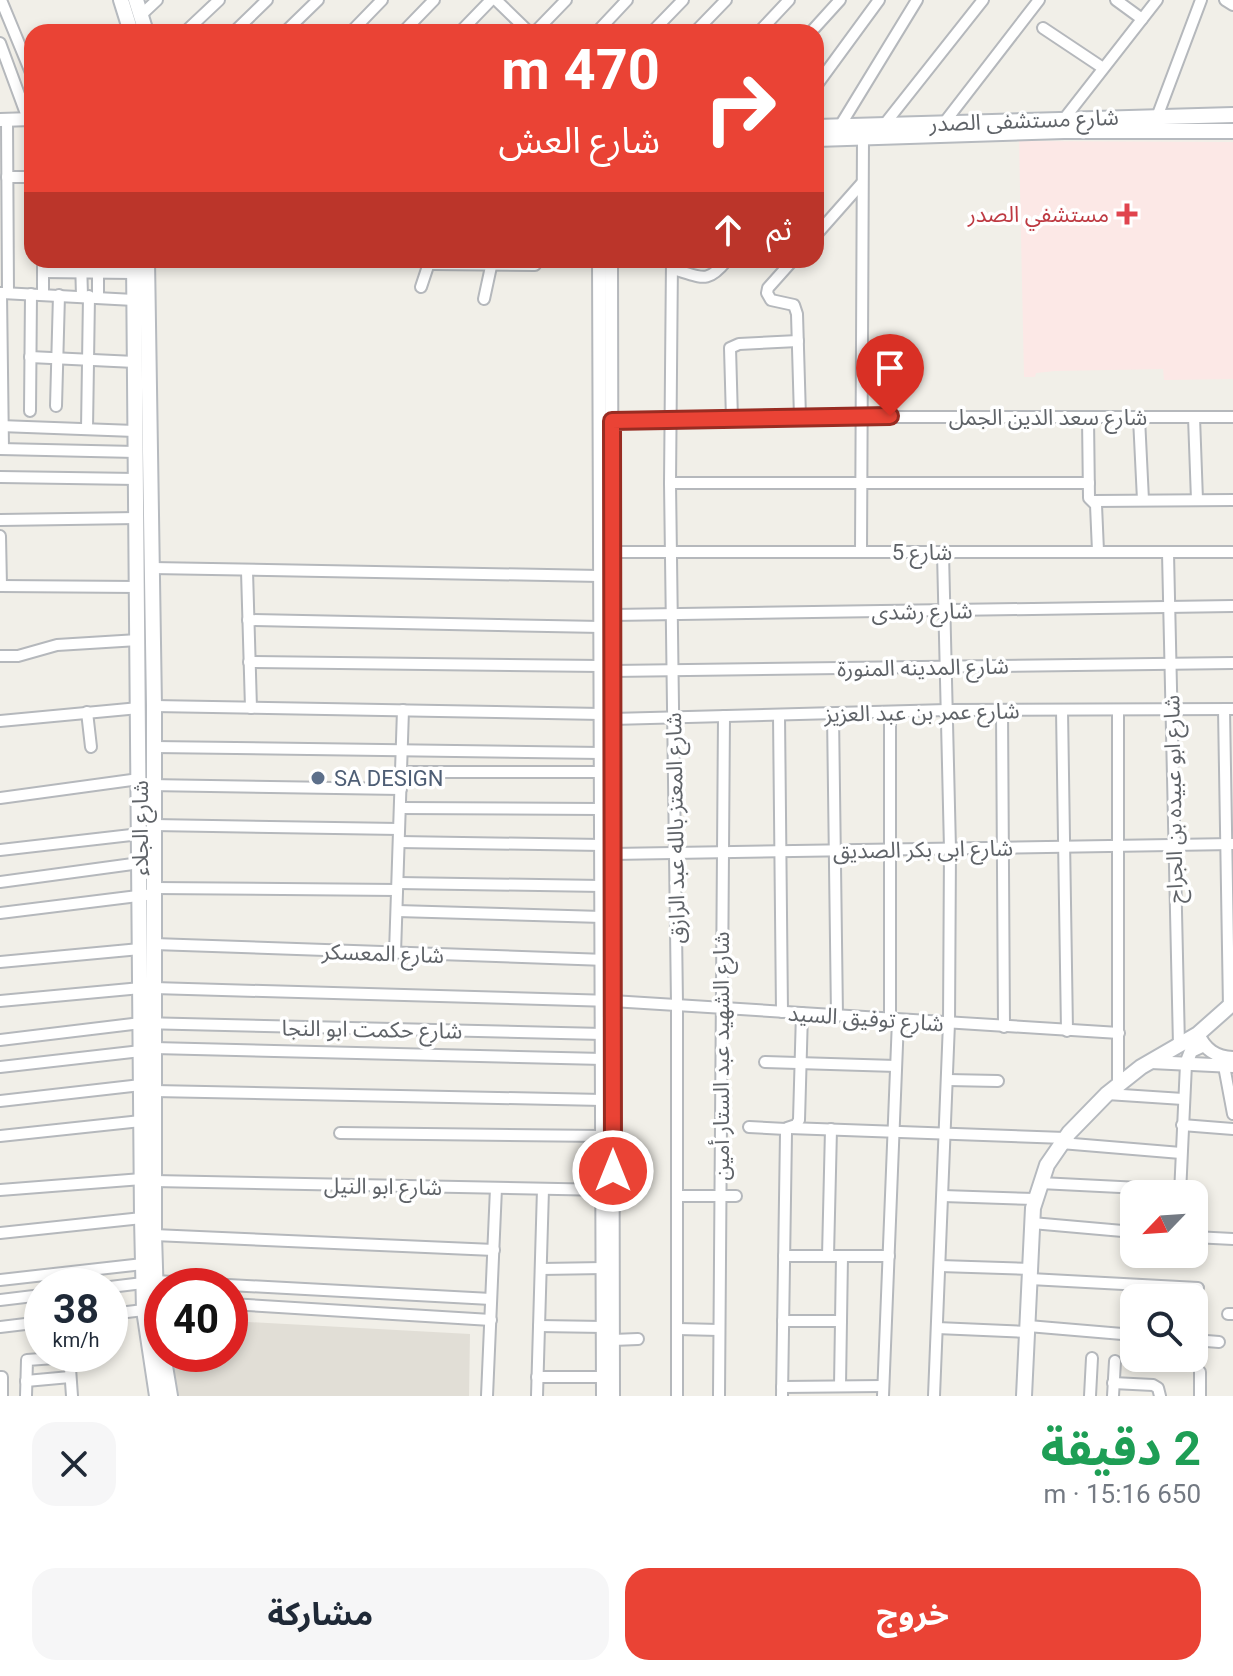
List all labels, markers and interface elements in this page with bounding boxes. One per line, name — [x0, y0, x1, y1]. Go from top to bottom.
text: 470 m — [501, 37, 660, 103]
icon: right — [688, 56, 792, 160]
street label: شارع مستشفى الصدر — [928, 105, 1119, 140]
text: شارع العش — [499, 120, 660, 162]
place label: مستشفي الصدر — [967, 202, 1109, 231]
marker: مستشفي الصدر — [1116, 203, 1138, 225]
icon: ahead — [706, 208, 750, 252]
text: ثم — [766, 212, 792, 247]
pin — [856, 334, 924, 416]
icon: arrive — [868, 346, 912, 390]
street label: شارع سعد الدين الجمل — [949, 405, 1147, 434]
street label: شارع 5 — [892, 540, 952, 569]
street label: شارع رشدى — [871, 598, 973, 629]
street label: شارع المدينه المنورة — [837, 654, 1009, 685]
street label: شارع ابو عبيده بن الجراح — [1159, 695, 1192, 903]
street label: شارع عمر بن عبد العزيز — [823, 698, 1020, 731]
street label: شارع المعتز بالله عبد الرازق — [661, 712, 694, 944]
place label: SA DESIGN — [334, 766, 444, 791]
marker: SA DESIGN — [309, 769, 327, 787]
street label: شارع الجلاء — [128, 780, 157, 876]
street label: شارع ابى بكر الصديق — [833, 835, 1013, 868]
street label: شارع الشهيد عبد الستار أمين — [708, 931, 738, 1181]
street label: شارع المعسكر — [320, 939, 444, 972]
street label: شارع توفيق السيد — [787, 1001, 945, 1040]
street label: شارع حكمت ابو النجا — [281, 1015, 463, 1048]
position arrow — [571, 1129, 655, 1213]
street label: شارع ابو النيل — [324, 1173, 442, 1204]
north arrow — [1120, 1180, 1208, 1268]
map controls — [1120, 1180, 1208, 1372]
speed limit sign: 40 — [144, 1268, 248, 1372]
button: search — [1120, 1284, 1208, 1372]
text: 38 — [53, 1286, 99, 1333]
text: km/h — [53, 1328, 99, 1352]
text: 2 دقيقة — [1041, 1420, 1201, 1477]
button: close — [32, 1422, 116, 1506]
text: 650 m · 15:16 — [1043, 1479, 1201, 1509]
button: مشاركة — [32, 1568, 609, 1660]
button: خروج — [625, 1568, 1201, 1660]

